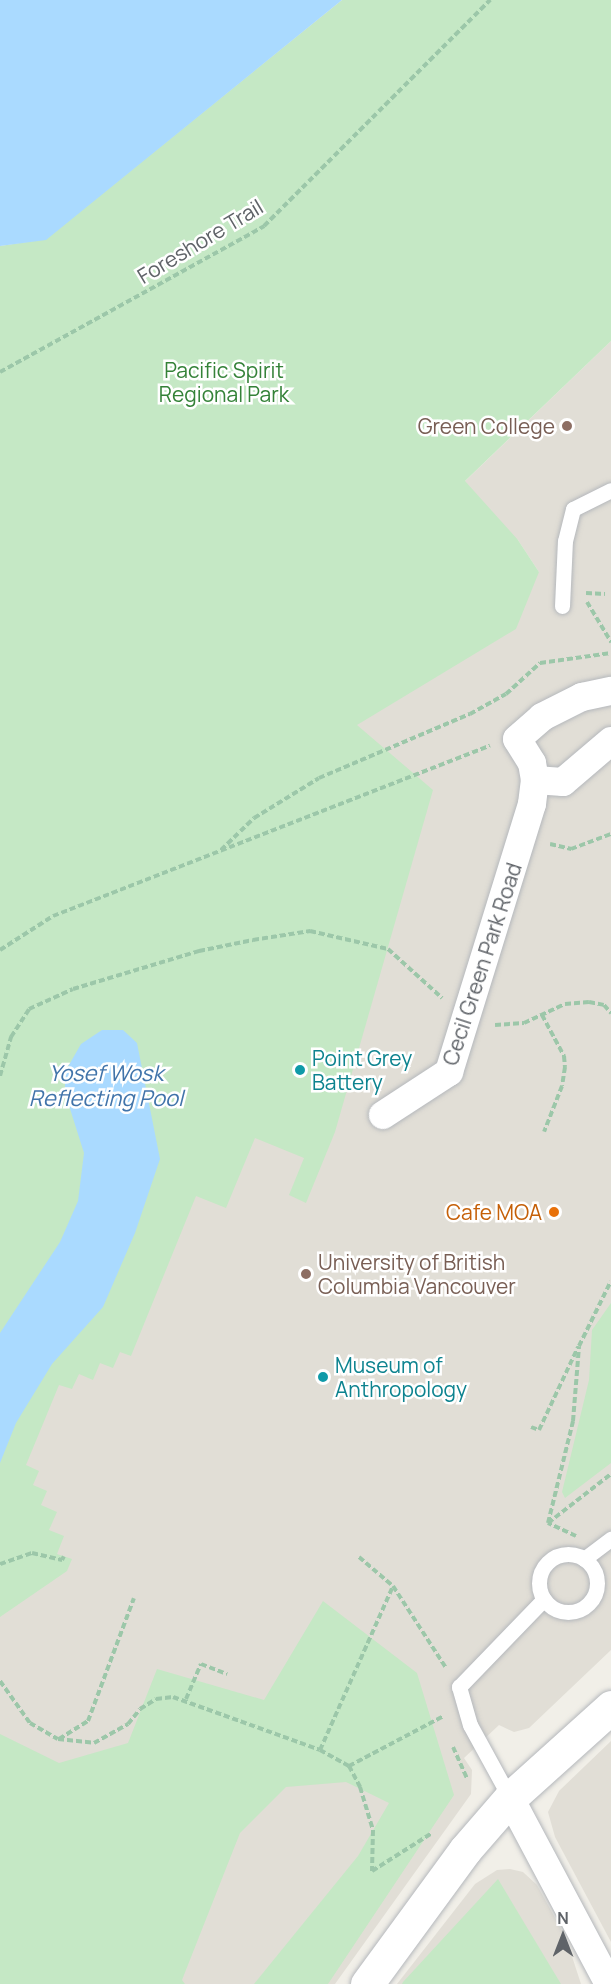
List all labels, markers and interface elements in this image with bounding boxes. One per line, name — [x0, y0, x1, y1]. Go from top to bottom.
street label: Foreshore Trail — [133, 194, 267, 288]
park label: Pacific Spirit Regional Park — [159, 357, 289, 407]
place label: Green College — [418, 413, 555, 439]
marker: Green College — [560, 419, 574, 433]
street label: Cecil Green Park Road — [437, 860, 527, 1068]
place label: Point Grey Battery — [312, 1045, 412, 1095]
water label: Yosef Wosk Reflecting Pool — [29, 1060, 183, 1112]
marker: Point Grey Battery — [293, 1063, 307, 1077]
place label: Cafe MOA — [446, 1199, 542, 1225]
marker: Cafe MOA — [547, 1205, 561, 1219]
place label: University of British Columbia Vancouver — [318, 1249, 516, 1299]
marker: University of British Columbia Vancouver — [299, 1267, 313, 1281]
place label: Museum of Anthropology — [335, 1352, 467, 1402]
marker: Museum of Anthropology — [316, 1370, 330, 1384]
north arrow — [533, 1906, 593, 1966]
text: N — [557, 1907, 569, 1929]

